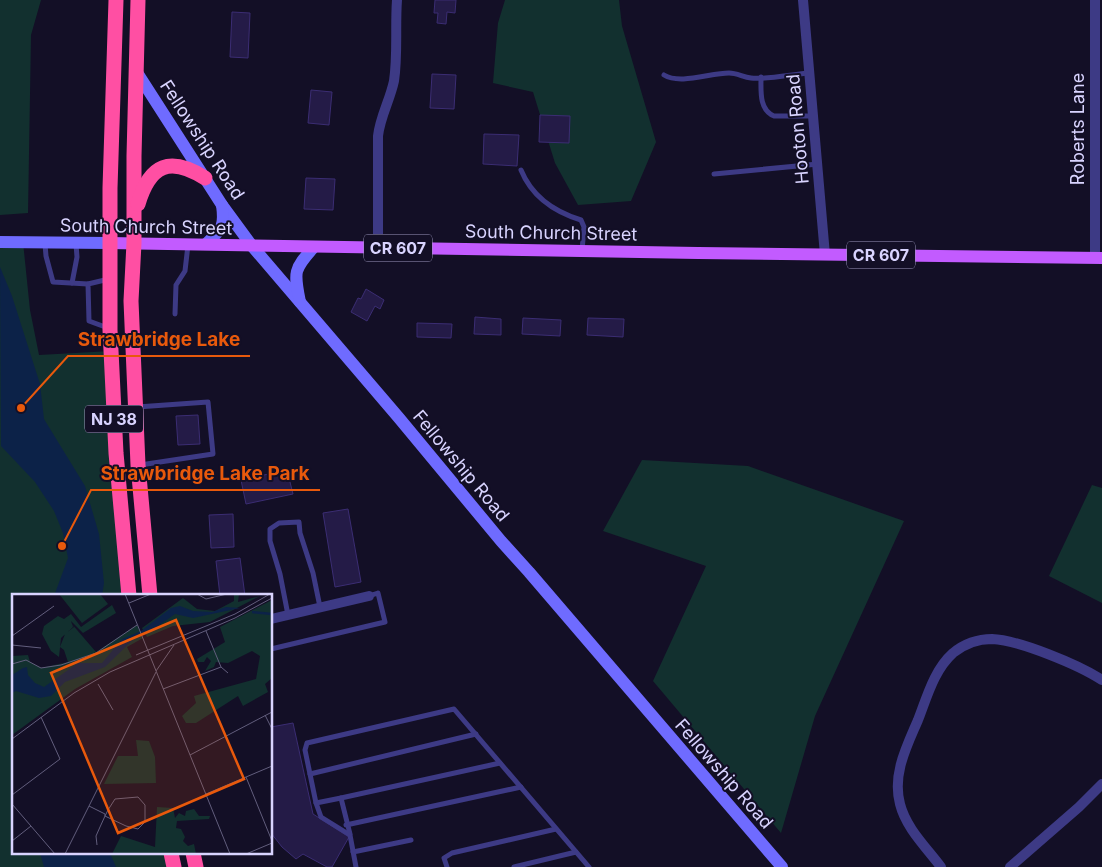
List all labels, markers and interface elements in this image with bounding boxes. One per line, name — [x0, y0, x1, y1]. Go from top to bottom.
street label: Hooton Road — [782, 73, 813, 185]
street label: Roberts Lane — [1067, 73, 1088, 185]
street label: Fellowship Road — [156, 76, 249, 203]
street label: South Church Street — [60, 214, 232, 239]
street label: South Church Street — [465, 220, 637, 245]
road number: CR 607 — [364, 234, 432, 262]
road number: CR 607 — [847, 242, 915, 268]
callout: Strawbridge Lake — [68, 322, 250, 356]
text: Strawbridge Lake — [78, 328, 240, 351]
road number: NJ 38 — [85, 406, 143, 432]
street label: Fellowship Road — [409, 406, 514, 525]
callout: Strawbridge Lake Park — [91, 456, 320, 490]
text: Strawbridge Lake Park — [100, 462, 310, 485]
inset map — [12, 594, 272, 854]
street label: Fellowship Road — [671, 715, 778, 833]

